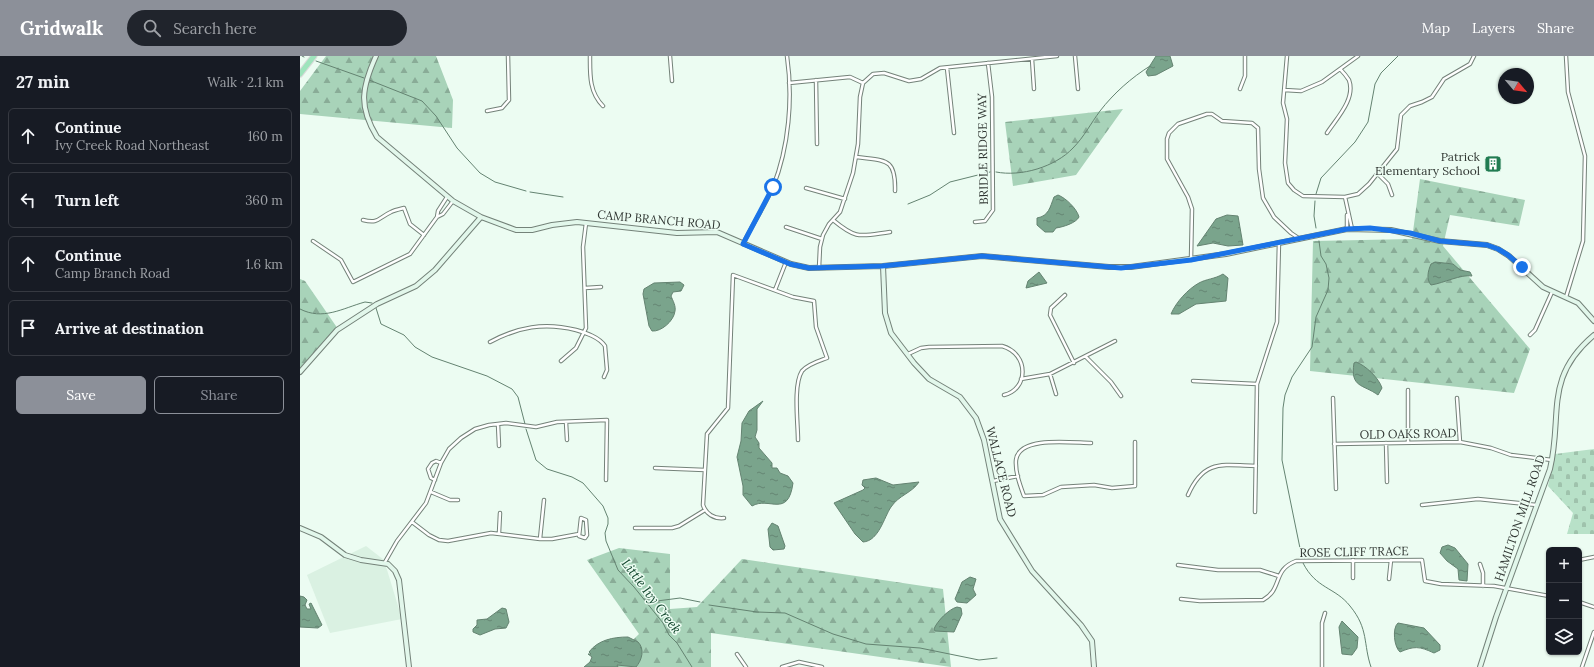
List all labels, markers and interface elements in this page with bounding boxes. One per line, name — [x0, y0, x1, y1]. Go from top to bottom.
search box — [127, 10, 407, 46]
text: Gridwalk — [20, 16, 103, 40]
icon: search — [141, 17, 163, 39]
text: Search here — [173, 19, 257, 38]
text: Map — [1422, 19, 1450, 37]
text: Layers — [1472, 19, 1515, 37]
text: Share — [1537, 19, 1574, 37]
north arrow — [1498, 68, 1534, 104]
text: 27 min — [16, 71, 70, 93]
text: Walk · 2.1 km — [207, 74, 284, 91]
street label: BRIDLE RIDGE WAY — [974, 93, 991, 205]
text: Continue — [55, 118, 121, 137]
icon: ahead — [17, 125, 39, 147]
text: 160 m — [248, 128, 283, 145]
text: Ivy Creek Road Northeast — [55, 137, 209, 154]
place label: Patrick Elementary School — [1375, 149, 1481, 178]
building icon: Patrick Elementary School — [1483, 154, 1503, 174]
route start — [764, 178, 782, 196]
icon: left — [17, 189, 39, 211]
text: Turn left — [55, 191, 119, 210]
text: 360 m — [245, 192, 283, 209]
street label: CAMP BRANCH ROAD — [597, 207, 721, 232]
text: Continue — [55, 246, 121, 265]
icon: ahead — [17, 253, 39, 275]
text: 1.6 km — [246, 256, 283, 273]
route end — [1513, 258, 1531, 276]
text: Camp Branch Road — [55, 265, 170, 282]
icon: arrive — [17, 317, 39, 339]
text: Arrive at destination — [55, 319, 204, 338]
button: Save — [16, 376, 146, 414]
button: Share — [154, 376, 284, 414]
street label: WALLACE ROAD — [983, 425, 1020, 519]
street label: OLD OAKS ROAD — [1359, 425, 1457, 442]
street label: HAMILTON MILL ROAD — [1491, 452, 1548, 583]
street label: ROSE CLIFF TRACE — [1299, 543, 1409, 560]
map controls — [1546, 547, 1582, 655]
button: + — [1546, 547, 1582, 583]
water label: Little Ivy Creek — [618, 555, 685, 637]
button: − — [1546, 583, 1582, 619]
button: layers — [1546, 619, 1582, 655]

